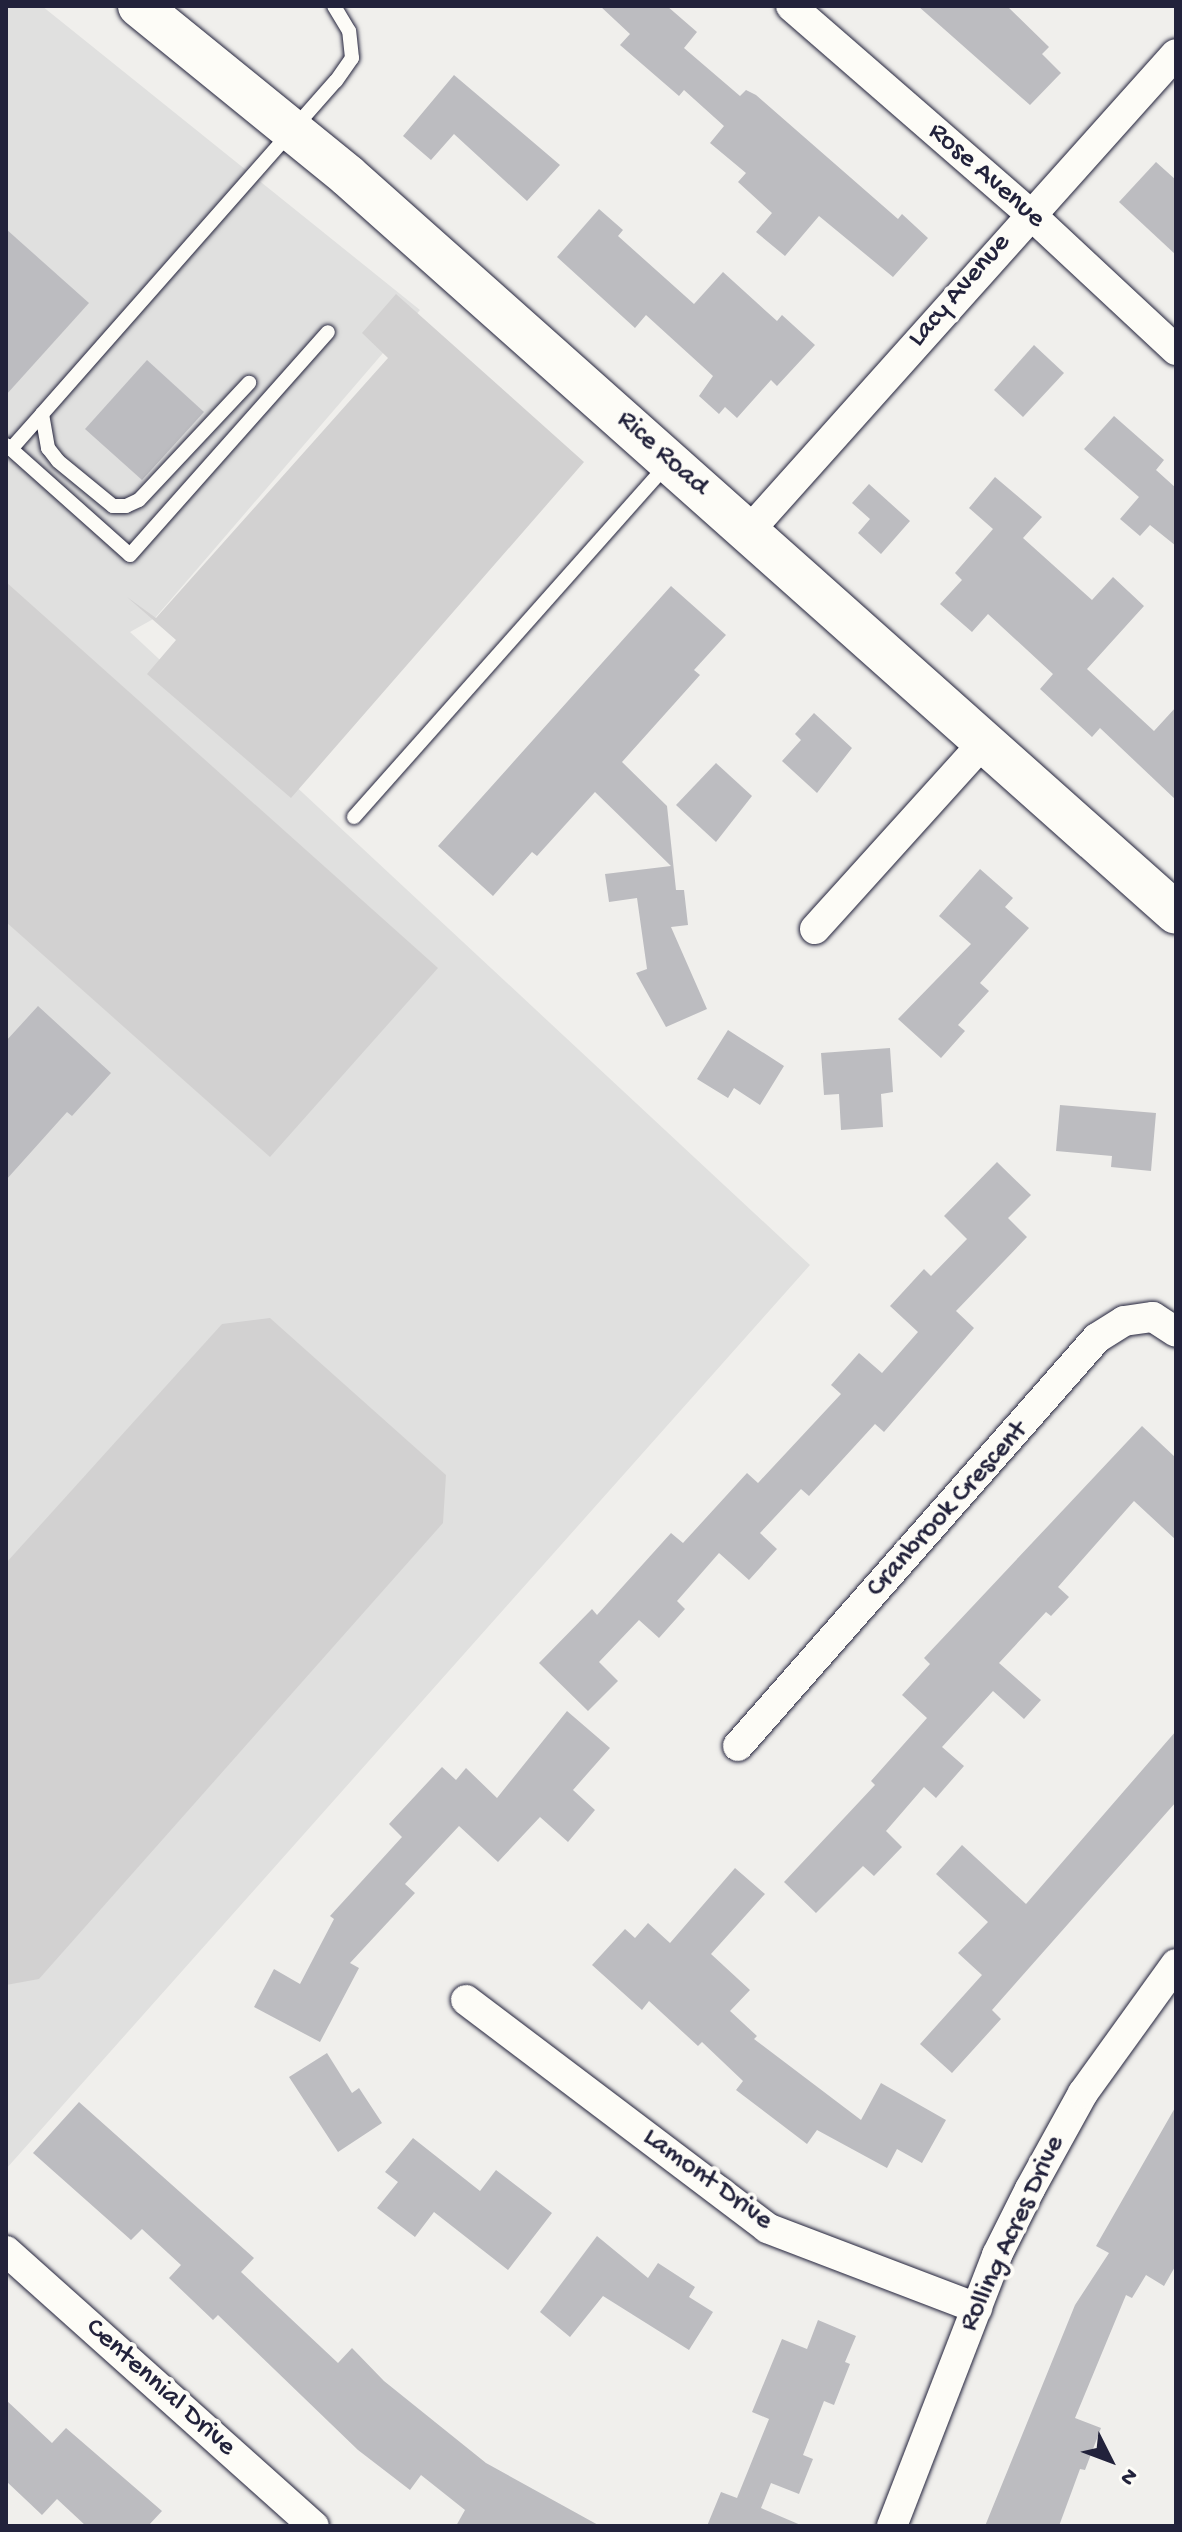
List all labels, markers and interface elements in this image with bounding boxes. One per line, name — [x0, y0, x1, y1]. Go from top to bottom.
street label: Rose Avenue — [920, 116, 1052, 236]
street label: Lacy Avenue — [901, 227, 1019, 355]
street label: Rice Road — [609, 404, 715, 504]
street label: Cranbrook Crescent — [860, 1415, 1036, 1605]
street label: Lamont Drive — [635, 2122, 779, 2238]
street label: Rolling Acres Drive — [953, 2131, 1073, 2337]
street label: Centennial Drive — [78, 2312, 242, 2464]
north arrow — [1070, 2420, 1150, 2500]
text: N — [1113, 2462, 1142, 2490]

